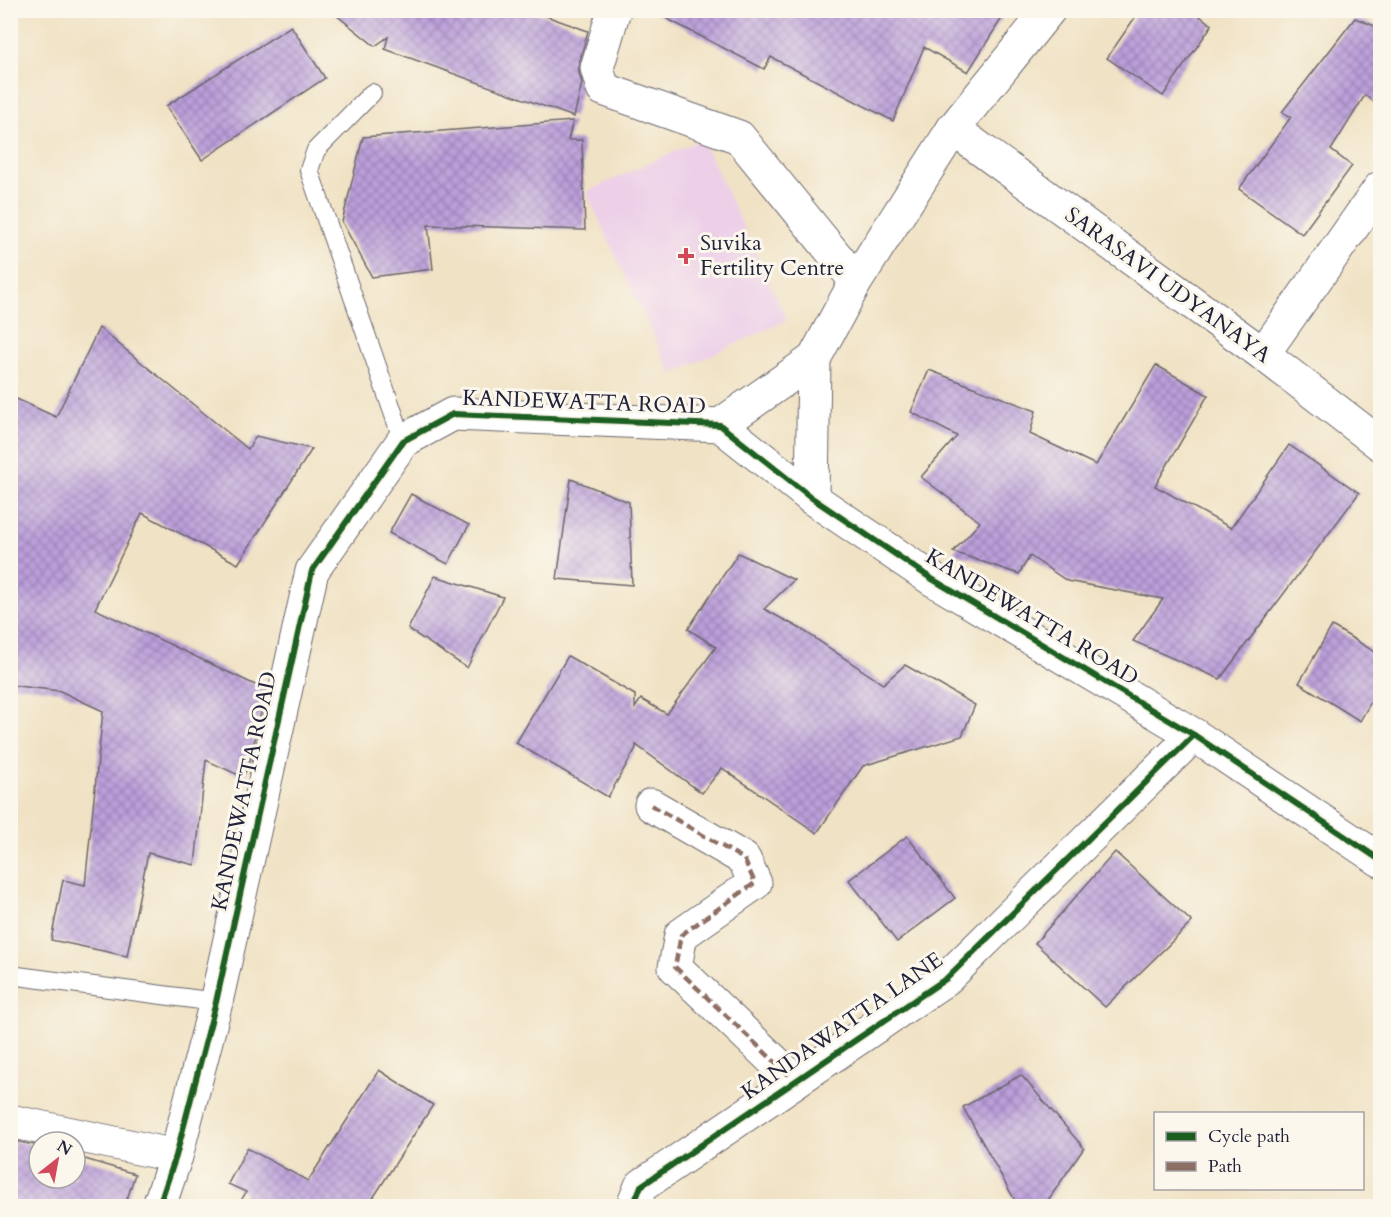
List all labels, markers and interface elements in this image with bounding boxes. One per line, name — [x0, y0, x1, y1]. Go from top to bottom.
street label: SARASAVI UDYANAYA — [1059, 200, 1277, 370]
place label: Suvika Fertility Centre — [700, 228, 844, 283]
marker: Suvika Fertility Centre — [677, 247, 695, 265]
street label: KANDEWATTA ROAD — [462, 383, 706, 421]
street label: KANDEWATTA ROAD — [920, 541, 1144, 693]
street label: KANDEWATTA ROAD — [204, 669, 284, 913]
street label: KANDAWATTA LANE — [735, 945, 949, 1107]
legend — [1154, 1112, 1364, 1190]
text: Cycle path — [1208, 1124, 1290, 1149]
north arrow — [27, 1130, 87, 1190]
text: N — [53, 1135, 76, 1161]
text: Path — [1208, 1154, 1242, 1179]

